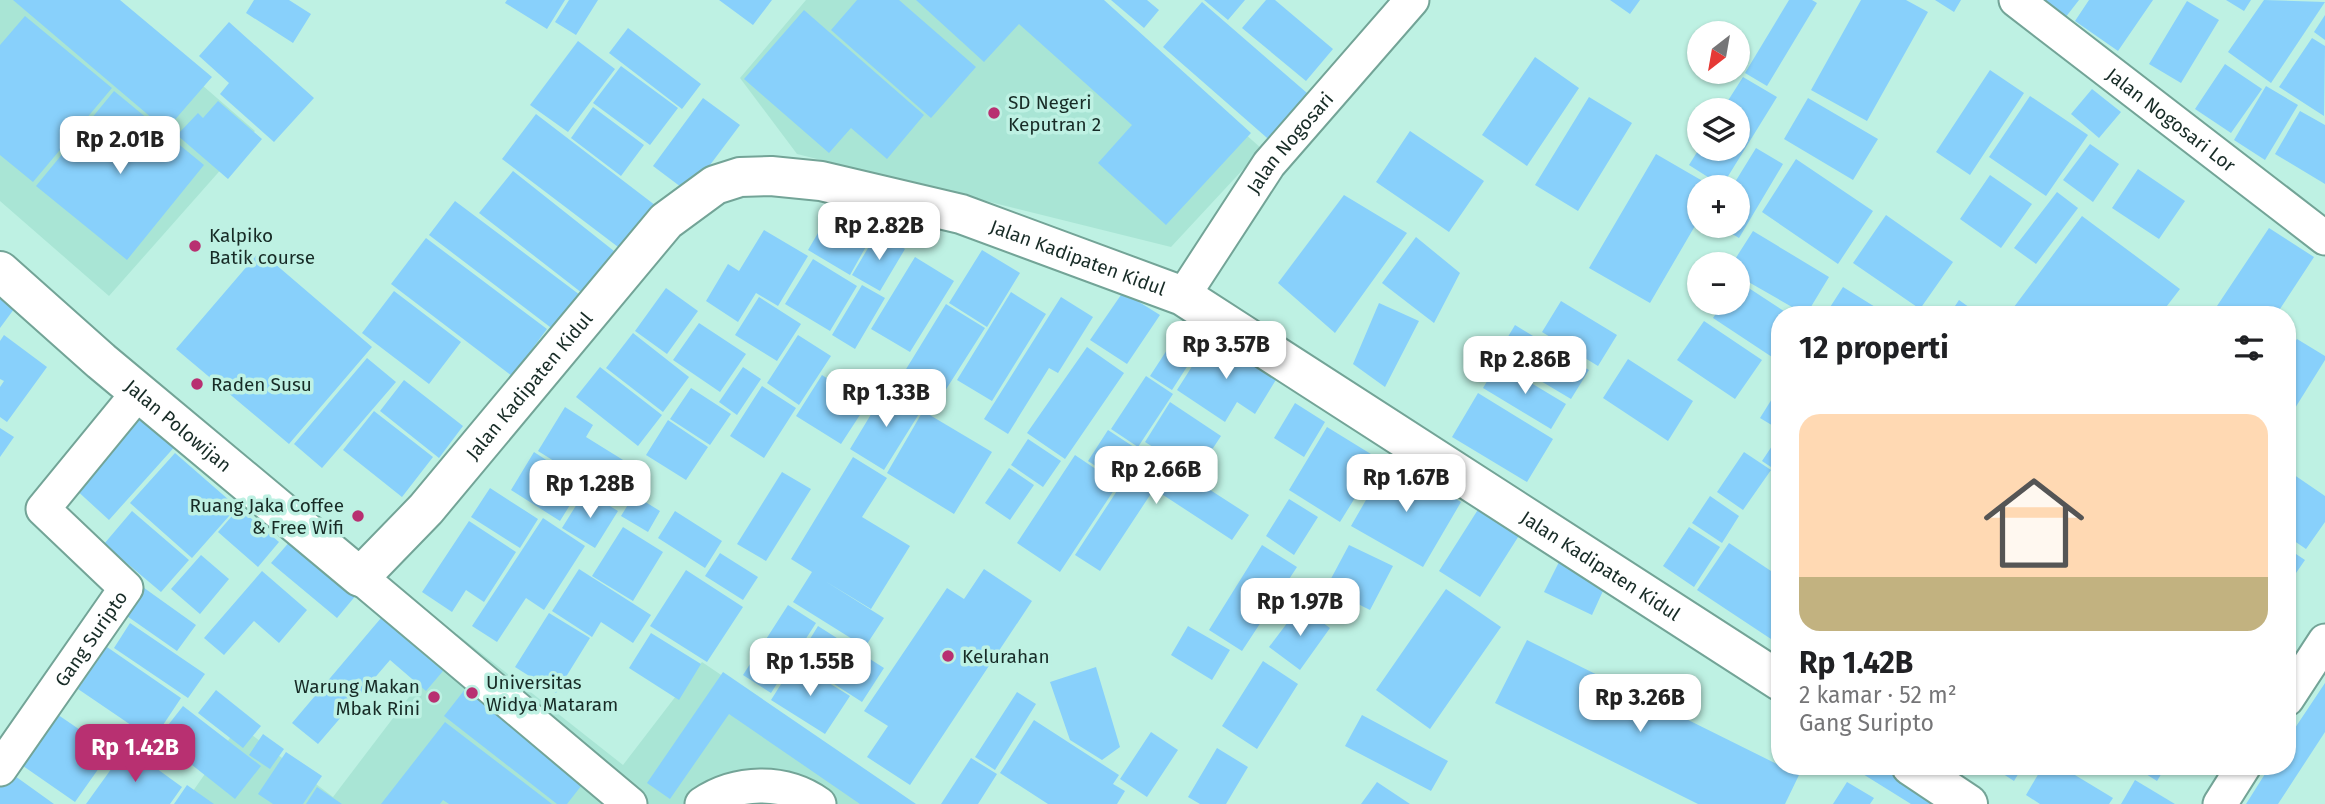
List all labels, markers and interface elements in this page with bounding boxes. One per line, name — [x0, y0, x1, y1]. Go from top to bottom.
north arrow — [1687, 21, 1750, 84]
map controls — [1687, 21, 1750, 315]
street label: Jalan Nogosari Lor — [2102, 63, 2241, 177]
street label: Jalan Nogosari — [1241, 87, 1338, 198]
place label: SD Negeri Keputran 2 — [1008, 91, 1101, 136]
button: layers — [1687, 98, 1750, 161]
marker: SD Negeri Keputran 2 — [986, 105, 1002, 121]
pin: Rp 2.01B — [48, 116, 192, 176]
text: Rp 2.01B — [76, 125, 164, 153]
button: + — [1687, 175, 1750, 238]
pin: Rp 2.82B — [807, 202, 951, 262]
text: Rp 2.82B — [834, 211, 924, 239]
street label: Jalan Kadipaten Kidul — [987, 214, 1169, 300]
place label: Kalpiko Batik course — [209, 224, 315, 269]
marker: Kalpiko Batik course — [187, 238, 203, 254]
button: − — [1687, 252, 1750, 315]
street label: Jalan Kadipaten Kidul — [461, 307, 597, 464]
pin: Rp 3.57B — [1154, 322, 1298, 381]
icon: filters — [2230, 329, 2268, 367]
text: Rp 3.57B — [1182, 330, 1270, 358]
text: 12 properti — [1799, 330, 1949, 366]
pin: Rp 2.86B — [1453, 336, 1597, 396]
text: Rp 2.86B — [1479, 345, 1571, 373]
pin: Rp 1.33B — [814, 370, 958, 429]
place label: Raden Susu — [211, 373, 312, 396]
street label: Jalan Polowijan — [120, 374, 236, 477]
marker: Raden Susu — [189, 376, 205, 392]
text: Rp 1.33B — [842, 378, 930, 406]
pin: Rp 2.66B — [1084, 447, 1228, 506]
pin: Rp 1.67B — [1334, 454, 1478, 514]
text: Rp 2.66B — [1111, 455, 1201, 483]
icon: home — [1971, 460, 2097, 586]
pin: Rp 1.28B — [518, 461, 662, 520]
text: Rp 1.67B — [1363, 463, 1449, 491]
text: Rp 1.28B — [545, 469, 635, 497]
place label: Ruang Jaka Coffee & Free Wifi — [190, 494, 344, 539]
street label: Jalan Kadipaten Kidul — [1517, 505, 1685, 625]
marker: Ruang Jaka Coffee & Free Wifi — [350, 508, 366, 524]
pin: Rp 1.97B — [1228, 578, 1372, 638]
street label: Gang Suripto — [50, 586, 132, 691]
text: Rp 1.97B — [1257, 587, 1343, 615]
pin: Rp 1.55B — [738, 638, 882, 698]
place label: Kelurahan — [962, 645, 1050, 668]
text: Rp 1.42B — [1799, 645, 1913, 681]
text: Rp 1.55B — [766, 647, 854, 675]
marker: Kelurahan — [940, 648, 956, 664]
place label: Universitas Widya Mataram — [486, 671, 618, 716]
pin: Rp 3.26B — [1568, 674, 1712, 734]
place label: Warung Makan Mbak Rini — [294, 675, 420, 720]
text: 2 kamar · 52 m² — [1799, 681, 1957, 709]
text: Rp 3.26B — [1595, 683, 1685, 711]
marker: Universitas Widya Mataram — [464, 685, 480, 701]
marker: Warung Makan Mbak Rini — [426, 689, 442, 705]
text: Gang Suripto — [1799, 709, 1934, 737]
pin: Rp 1.42B — [63, 724, 207, 784]
text: Rp 1.42B — [91, 733, 179, 761]

